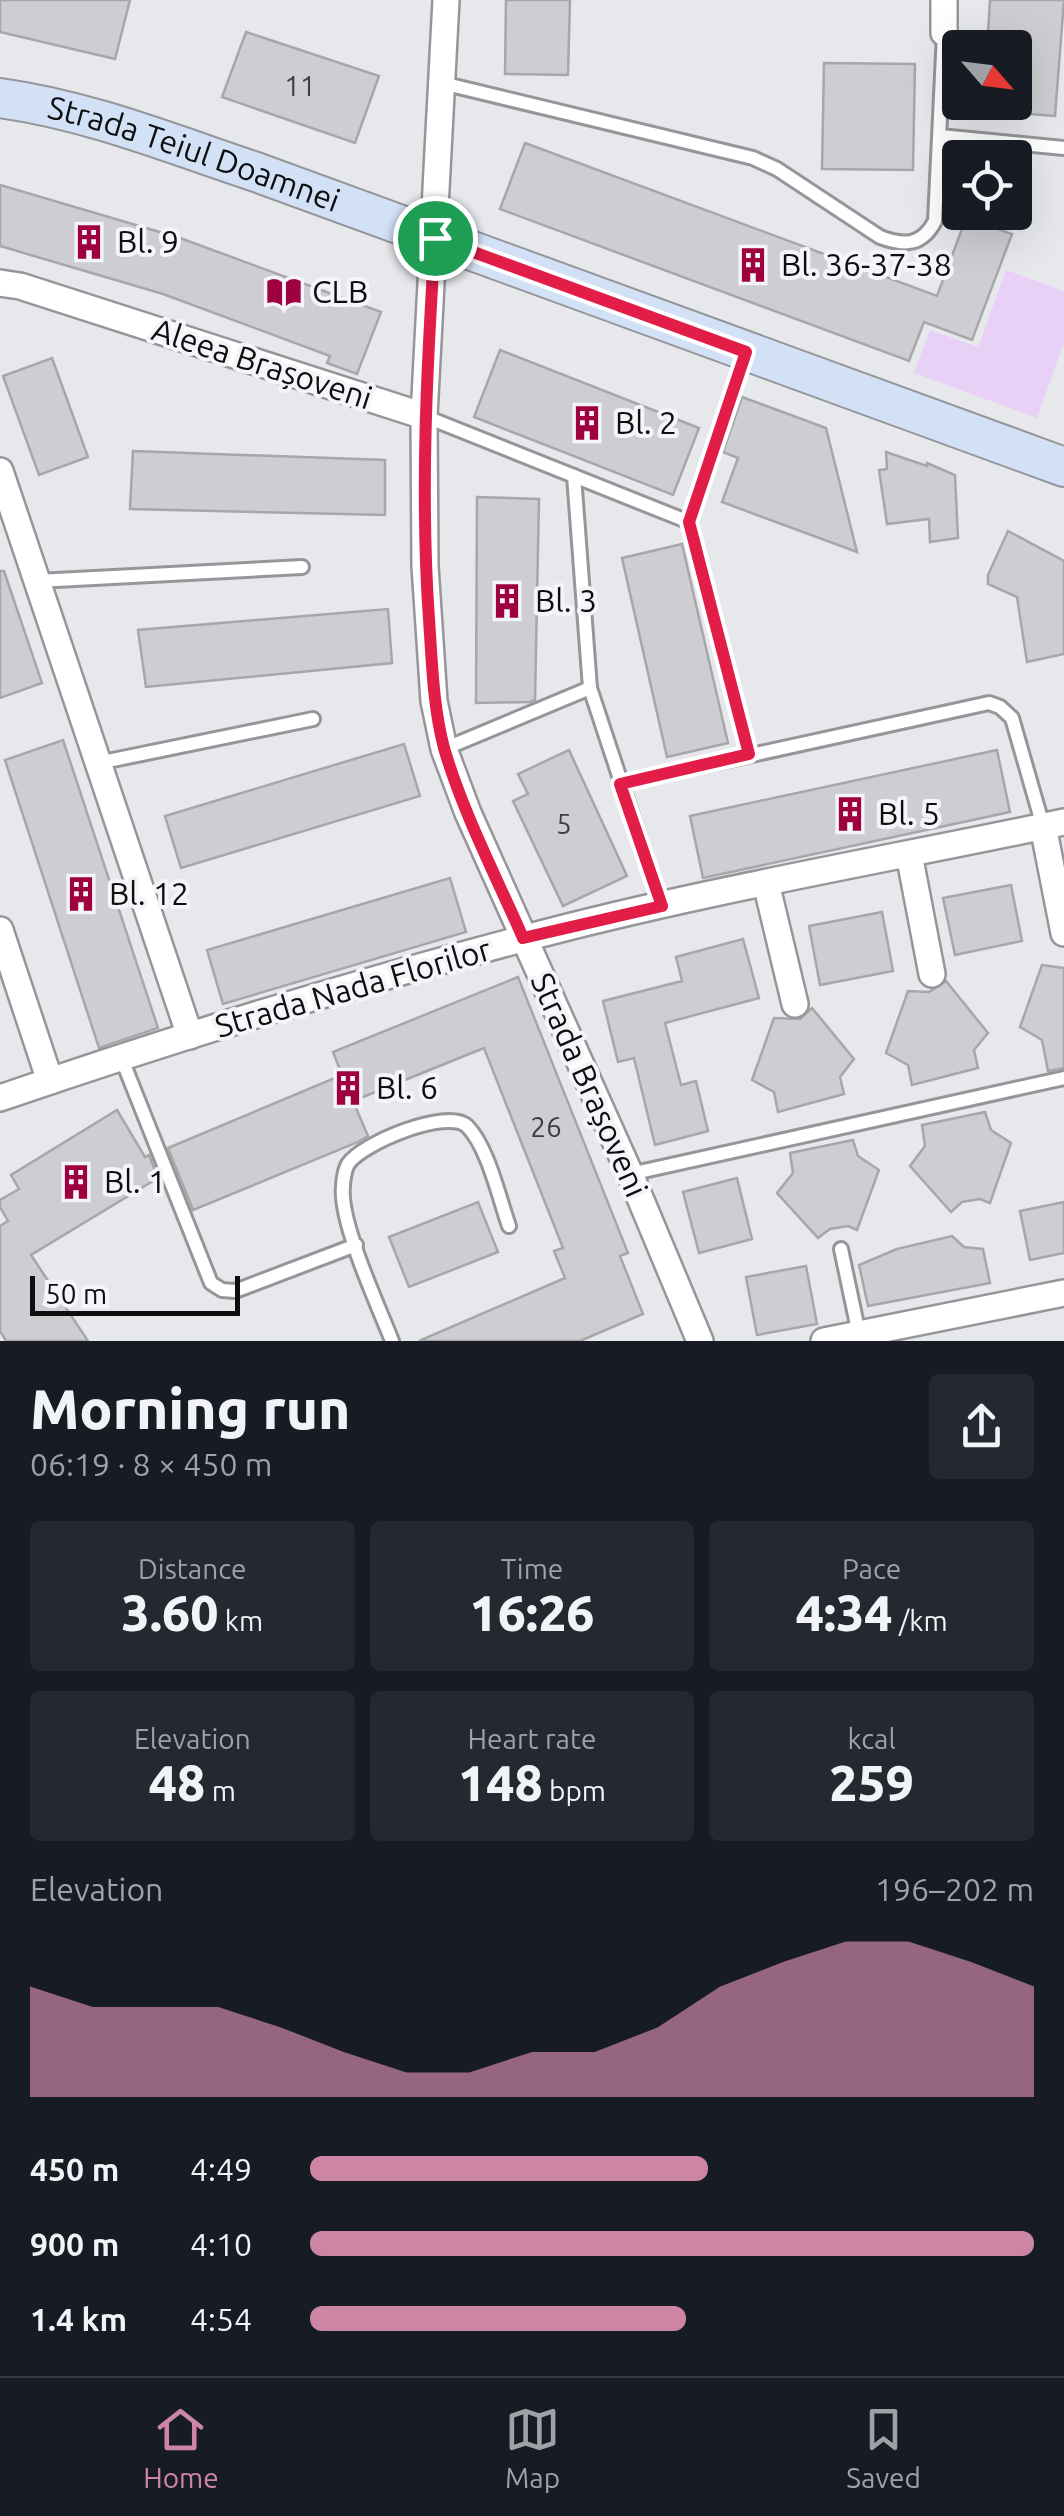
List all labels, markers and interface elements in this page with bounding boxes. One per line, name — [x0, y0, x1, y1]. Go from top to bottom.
north arrow — [942, 30, 1032, 120]
map controls — [942, 30, 1032, 230]
house number: 11 — [284, 70, 316, 101]
street label: Strada Teiul Doamnei — [45, 88, 345, 218]
button: locate — [942, 140, 1032, 230]
pin — [393, 196, 478, 281]
icon: arrive — [408, 211, 463, 266]
building icon: Bl. 9 — [70, 223, 108, 261]
place label: Bl. 9 — [117, 223, 179, 259]
building icon: Bl. 36-37-38 — [734, 246, 772, 284]
place label: Bl. 36-37-38 — [781, 246, 952, 282]
library icon: CLB — [265, 273, 303, 311]
place label: CLB — [312, 273, 368, 309]
street label: Aleea Brașoveni — [148, 311, 377, 416]
building icon: Bl. 2 — [568, 404, 606, 442]
place label: Bl. 2 — [615, 404, 677, 440]
building icon: Bl. 3 — [488, 582, 526, 620]
place label: Bl. 3 — [535, 582, 597, 618]
building icon: Bl. 5 — [831, 795, 869, 833]
place label: Bl. 5 — [878, 795, 940, 831]
house number: 5 — [556, 808, 572, 839]
building icon: Bl. 12 — [62, 875, 100, 913]
place label: Bl. 12 — [109, 875, 189, 911]
street label: Strada Nada Florilor — [211, 930, 495, 1044]
street label: Strada Brașoveni — [524, 967, 655, 1202]
building icon: Bl. 6 — [329, 1069, 367, 1107]
place label: Bl. 6 — [376, 1069, 438, 1105]
house number: 26 — [530, 1111, 562, 1142]
building icon: Bl. 1 — [57, 1163, 95, 1201]
place label: Bl. 1 — [104, 1163, 166, 1199]
scale bar — [30, 1271, 240, 1316]
text: 50 m — [45, 1278, 107, 1309]
button: share — [929, 1374, 1034, 1479]
text: Morning run — [30, 1378, 351, 1439]
text: 06:19 · 8 × 450 m — [30, 1446, 272, 1482]
text: Distance — [138, 1553, 247, 1584]
text: Time — [501, 1553, 563, 1584]
text: Pace — [842, 1553, 901, 1584]
text: 3.60 — [122, 1584, 218, 1640]
text: 16:26 — [469, 1584, 595, 1640]
text: 4:34 — [796, 1584, 893, 1640]
text: km — [218, 1605, 263, 1636]
text: /km — [893, 1605, 948, 1636]
text: Elevation — [134, 1723, 251, 1754]
text: Heart rate — [468, 1723, 596, 1754]
text: kcal — [847, 1723, 896, 1754]
text: 48 — [149, 1754, 205, 1810]
text: 148 — [458, 1754, 543, 1810]
text: 259 — [829, 1754, 914, 1810]
text: m — [205, 1775, 236, 1806]
text: bpm — [543, 1775, 606, 1806]
text: Elevation — [30, 1871, 163, 1907]
text: 196–202 m — [875, 1871, 1034, 1907]
text: 450 m — [30, 2151, 119, 2187]
text: 4:49 — [190, 2151, 252, 2187]
text: 900 m — [30, 2226, 119, 2262]
text: 4:10 — [190, 2226, 252, 2262]
text: 1.4 km — [30, 2301, 127, 2337]
text: 4:54 — [190, 2301, 252, 2337]
tab: Home — [143, 2402, 219, 2493]
tab: Map — [505, 2402, 560, 2493]
tab: Saved — [846, 2402, 921, 2493]

